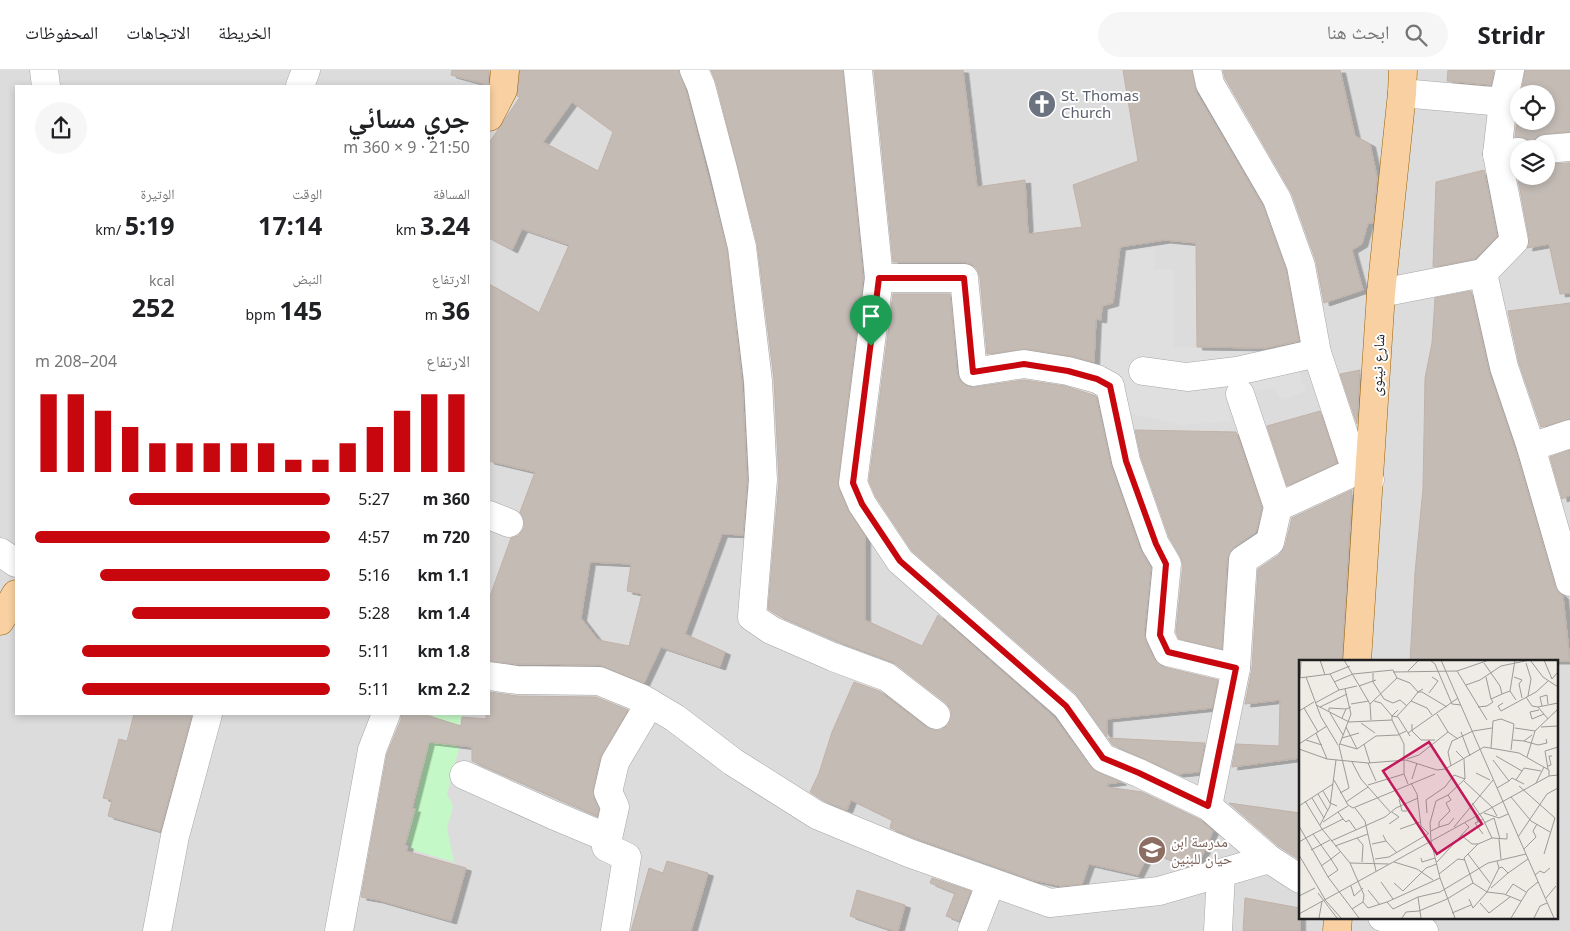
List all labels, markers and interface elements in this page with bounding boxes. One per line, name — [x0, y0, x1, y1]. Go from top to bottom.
search box — [1098, 12, 1448, 57]
text: Stridr — [1478, 18, 1545, 51]
text: ابحث هنا — [1327, 19, 1390, 45]
text: المحفوظات — [25, 20, 98, 44]
text: الاتجاهات — [126, 20, 190, 44]
text: الخريطة — [218, 20, 271, 44]
icon: search — [1402, 21, 1430, 49]
place label: St. Thomas Church — [1061, 85, 1139, 122]
map controls — [1510, 85, 1555, 185]
button: locate — [1510, 85, 1555, 130]
church icon: St. Thomas Church — [1027, 89, 1057, 119]
text: جري مسائي — [348, 98, 470, 136]
button: share — [35, 102, 87, 154]
text: 21:50 · 9 × 360 m — [343, 136, 470, 158]
button: layers — [1510, 140, 1555, 185]
text: الوتيرة — [141, 184, 175, 203]
text: الوقت — [292, 184, 322, 203]
text: المسافة — [433, 184, 470, 203]
text: 5:19 — [125, 208, 175, 242]
text: 17:14 — [258, 208, 322, 242]
text: 3.24 — [420, 208, 470, 242]
text: /km — [95, 220, 125, 239]
text: km — [396, 220, 420, 239]
text: النبض — [292, 269, 322, 288]
text: الارتفاع — [432, 269, 470, 288]
text: kcal — [149, 271, 175, 290]
text: 252 — [132, 290, 175, 324]
text: 145 — [279, 293, 322, 327]
text: 36 — [441, 293, 470, 327]
pin — [850, 295, 892, 346]
icon: arrive — [857, 302, 885, 330]
text: bpm — [245, 305, 279, 324]
text: m — [425, 305, 441, 324]
street label: شارع نينوى — [1365, 333, 1390, 397]
text: 204–208 m — [35, 350, 117, 372]
text: الارتفاع — [426, 350, 470, 372]
text: 5:27 — [358, 488, 390, 510]
text: 360 m — [423, 488, 470, 510]
text: 4:57 — [358, 526, 390, 548]
text: 720 m — [423, 526, 470, 548]
text: 5:16 — [358, 564, 390, 586]
text: 1.1 km — [417, 564, 470, 586]
text: 5:28 — [358, 602, 390, 624]
text: 1.4 km — [417, 602, 470, 624]
text: 5:11 — [358, 640, 390, 662]
text: 1.8 km — [417, 640, 470, 662]
inset map — [1299, 660, 1558, 918]
text: 5:11 — [358, 678, 390, 700]
text: 2.2 km — [417, 678, 470, 700]
place label: مدرسة ابن حيان للبنين — [1171, 831, 1233, 869]
school or university icon: مدرسة ابن حيان للبنين — [1137, 835, 1167, 865]

